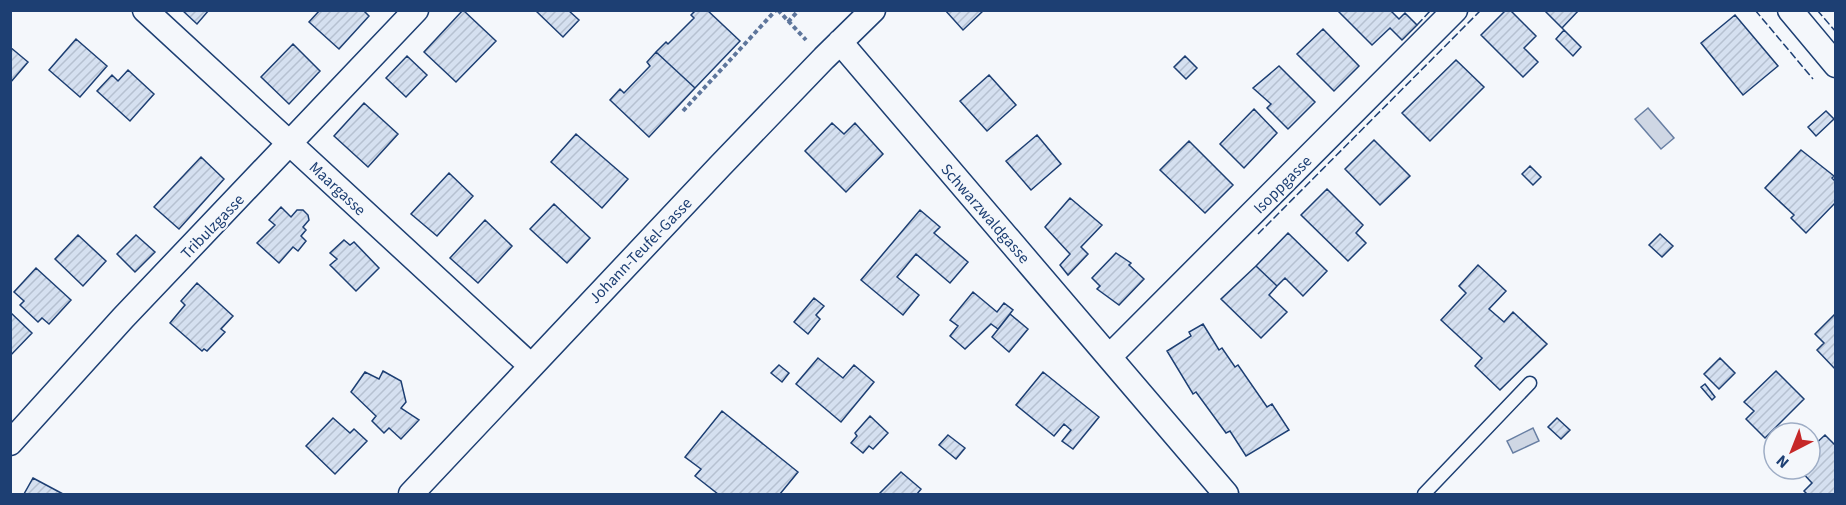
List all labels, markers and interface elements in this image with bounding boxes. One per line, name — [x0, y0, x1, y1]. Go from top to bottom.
street label: Isoppgasse — [1249, 151, 1317, 219]
street label: Maargasse — [304, 157, 371, 221]
street label: Schwarzwaldgasse — [936, 159, 1035, 268]
street label: Tribulzgasse — [176, 189, 249, 264]
street label: Johann-Teufel-Gasse — [584, 193, 697, 309]
north arrow — [1762, 421, 1822, 481]
text: N — [1771, 450, 1794, 473]

